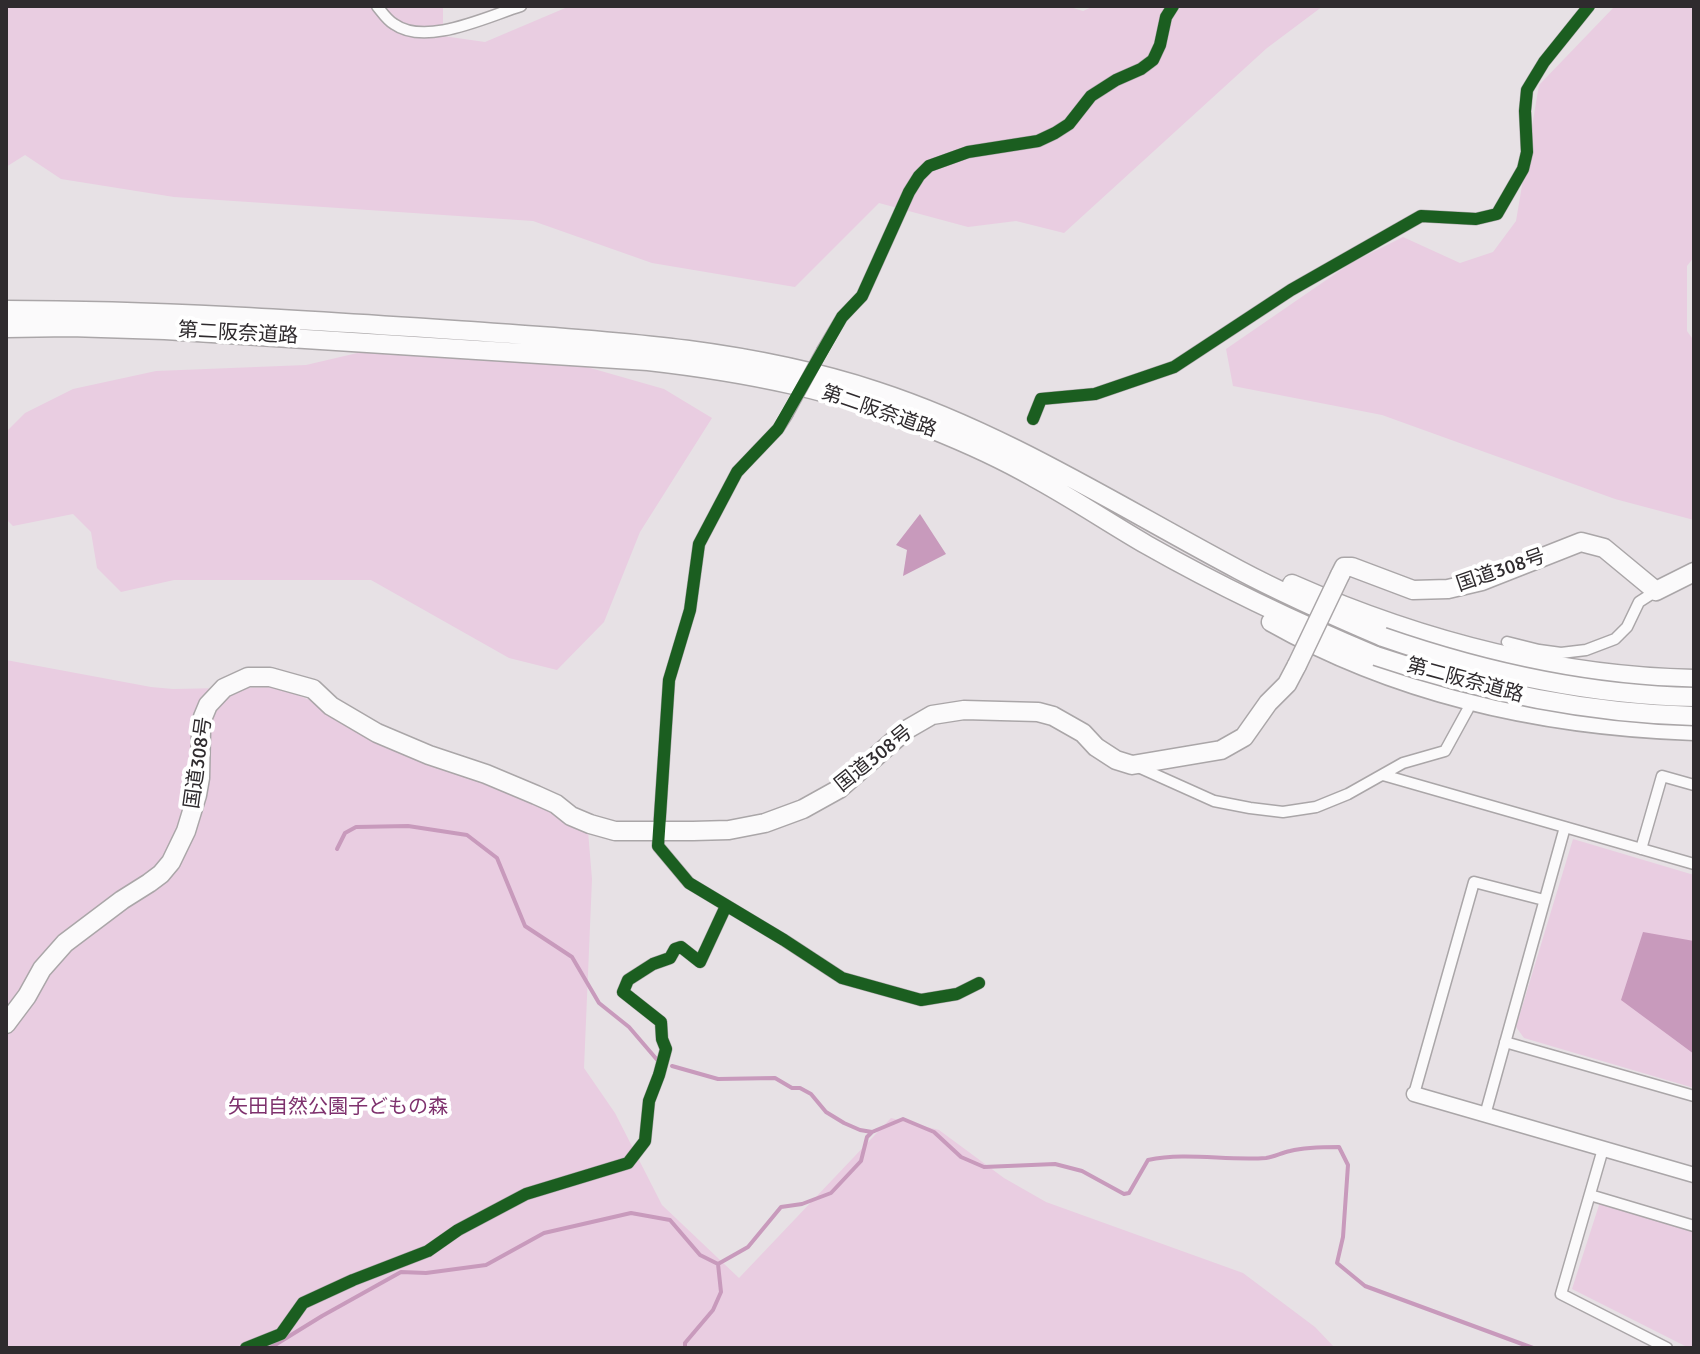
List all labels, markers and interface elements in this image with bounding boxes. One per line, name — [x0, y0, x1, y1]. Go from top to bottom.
street label: 第二阪奈道路 — [177, 319, 299, 349]
street label: 第二阪奈道路 — [818, 381, 940, 443]
street label: 国道308号 — [1453, 545, 1549, 597]
street label: 第二阪奈道路 — [1404, 654, 1526, 708]
street label: 国道308号 — [181, 716, 217, 810]
street label: 国道308号 — [831, 721, 917, 797]
park label: 矢田自然公園子どもの森 — [228, 1096, 448, 1120]

